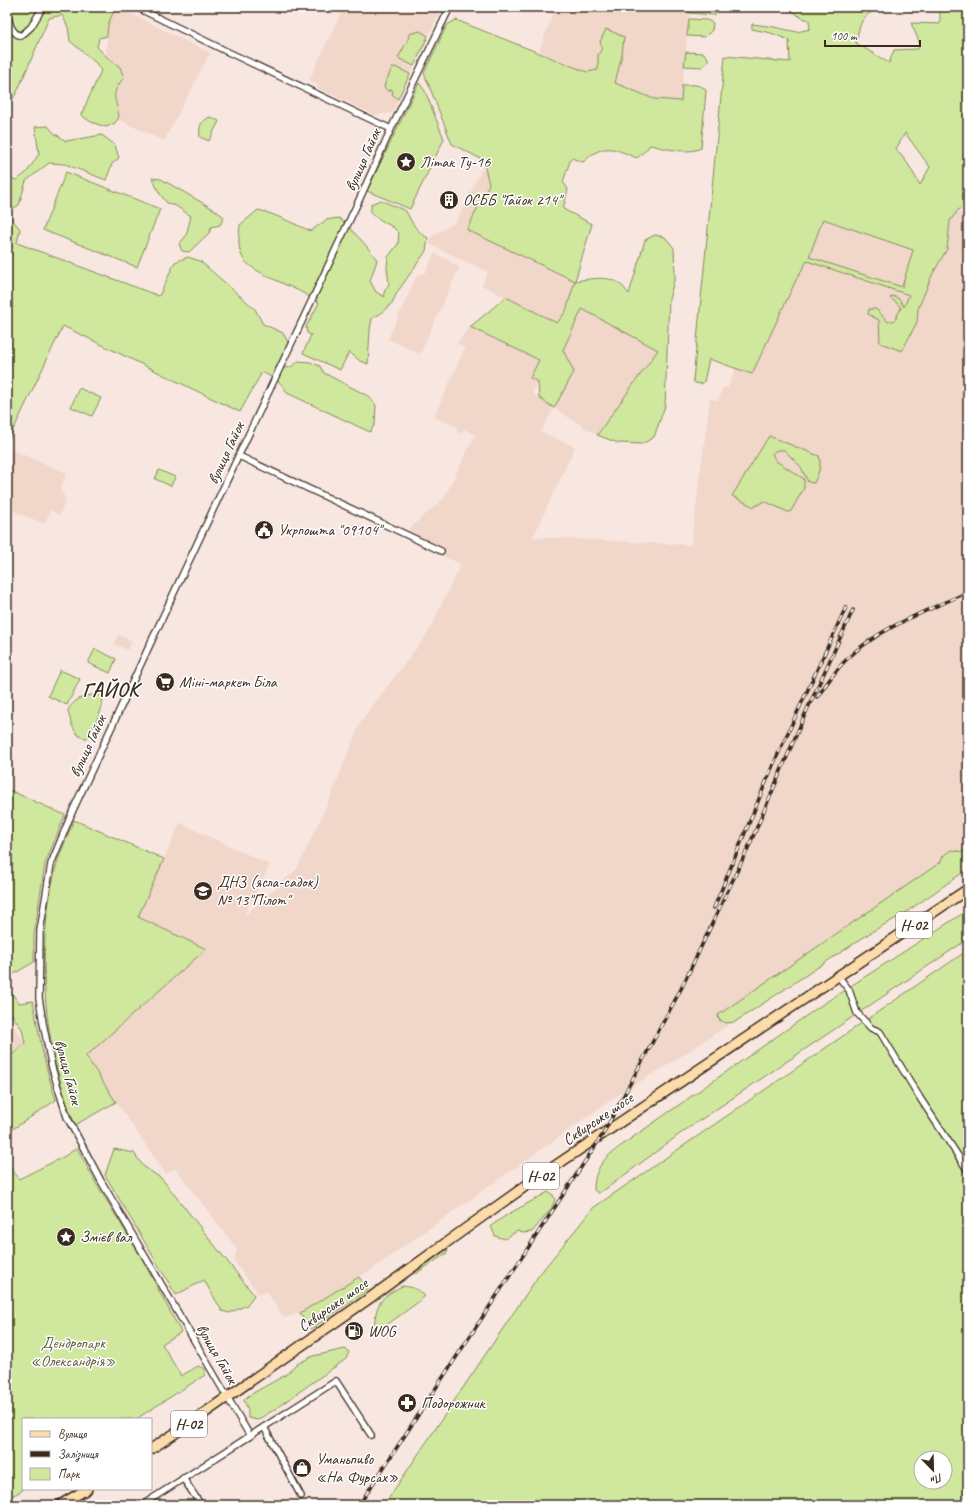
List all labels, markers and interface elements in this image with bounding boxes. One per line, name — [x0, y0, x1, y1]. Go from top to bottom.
scale bar — [825, 22, 920, 48]
text: 100 m — [831, 28, 858, 44]
street label: вулиця Гайок — [340, 124, 386, 194]
place icon: Літак Ту-16 — [395, 151, 417, 173]
place label: Літак Ту-16 — [420, 152, 491, 172]
building icon: ОСББ "Гайок 214" — [438, 189, 460, 211]
place label: ОСББ "Гайок 214" — [463, 190, 564, 210]
street label: вулиця Гайок — [203, 417, 250, 487]
public building icon: Укрпошта "09104" — [253, 519, 275, 541]
place label: Укрпошта "09104" — [278, 520, 385, 540]
supermarket icon: Міні-маркет Біла — [154, 671, 176, 693]
place label: Міні-маркет Біла — [179, 672, 278, 692]
district label: ГАЙОК — [83, 677, 142, 702]
street label: вулиця Гайок — [65, 710, 112, 780]
place label: ДНЗ (ясла-садок) № 13"Пілот" — [217, 872, 318, 910]
school or university icon: ДНЗ (ясла-садок) № 13"Пілот" — [192, 880, 214, 902]
road number: Н-02 — [896, 912, 932, 938]
street label: вулиця Гайок — [50, 1037, 87, 1109]
street label: Сквирське шосе — [559, 1087, 639, 1150]
road number: Н-02 — [523, 1163, 559, 1189]
place icon: Змієв вал — [55, 1226, 77, 1248]
place label: Змієв вал — [80, 1227, 133, 1247]
street label: Сквирське шосе — [294, 1273, 373, 1336]
street label: вулиця Гайок — [192, 1320, 243, 1390]
fuel station icon: WOG — [343, 1320, 365, 1342]
place label: WOG — [368, 1321, 397, 1341]
park label: Дендропарк «Олександрія» — [30, 1333, 116, 1371]
pharmacy icon: Подорожник — [396, 1392, 418, 1414]
place label: Подорожник — [421, 1393, 486, 1413]
road number: Н-02 — [171, 1411, 207, 1437]
legend — [22, 1418, 152, 1490]
text: Вулиця — [58, 1426, 87, 1442]
text: Залізниця — [58, 1446, 99, 1462]
place label: Уманьпиво «На Фурсах» — [316, 1449, 398, 1487]
north arrow — [913, 1450, 953, 1490]
shop icon: Уманьпиво «На Фурсах» — [291, 1457, 313, 1479]
text: Парк — [58, 1466, 81, 1482]
text: Пн — [928, 1471, 945, 1488]

